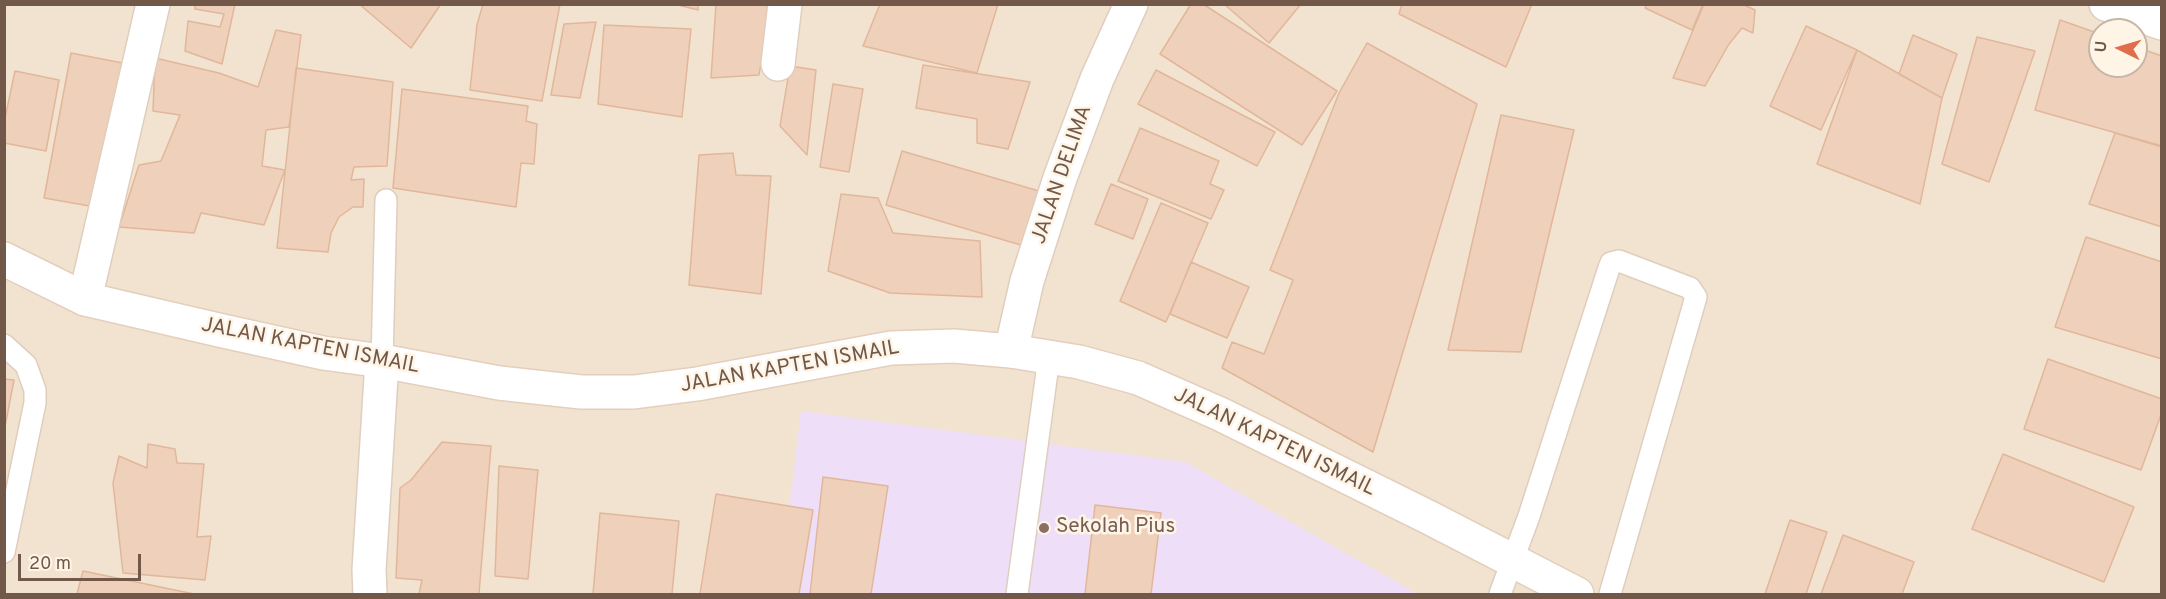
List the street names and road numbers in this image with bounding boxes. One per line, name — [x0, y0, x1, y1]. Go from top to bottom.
street label: JALAN DELIMA — [1027, 102, 1099, 248]
street label: JALAN KAPTEN ISMAIL — [199, 313, 421, 381]
street label: JALAN KAPTEN ISMAIL — [679, 336, 901, 400]
street label: JALAN KAPTEN ISMAIL — [1169, 383, 1379, 503]

